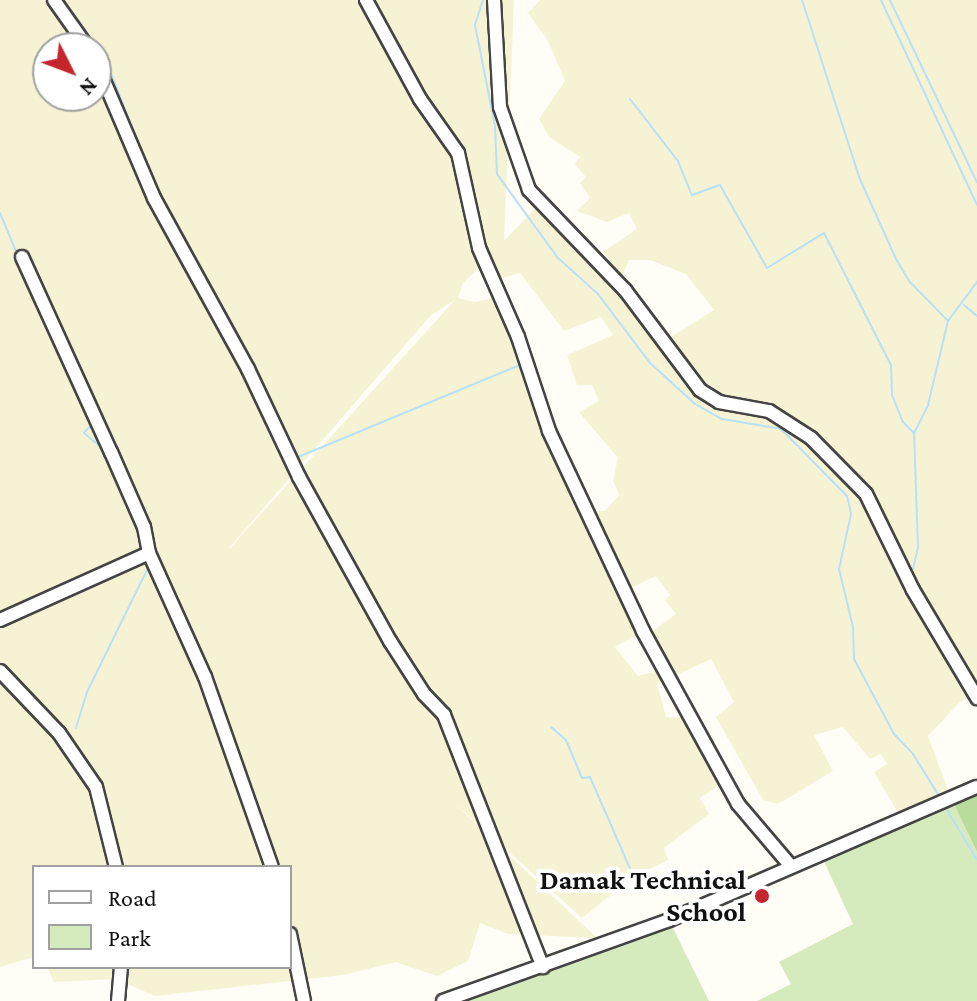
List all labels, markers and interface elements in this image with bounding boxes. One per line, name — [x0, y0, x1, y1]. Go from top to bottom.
north arrow — [32, 32, 112, 112]
text: N — [74, 73, 103, 101]
place label: Damak Technical School — [539, 863, 746, 929]
legend — [32, 865, 292, 969]
text: Road — [108, 884, 157, 911]
marker: Damak Technical School — [753, 887, 771, 905]
text: Park — [108, 924, 151, 951]

